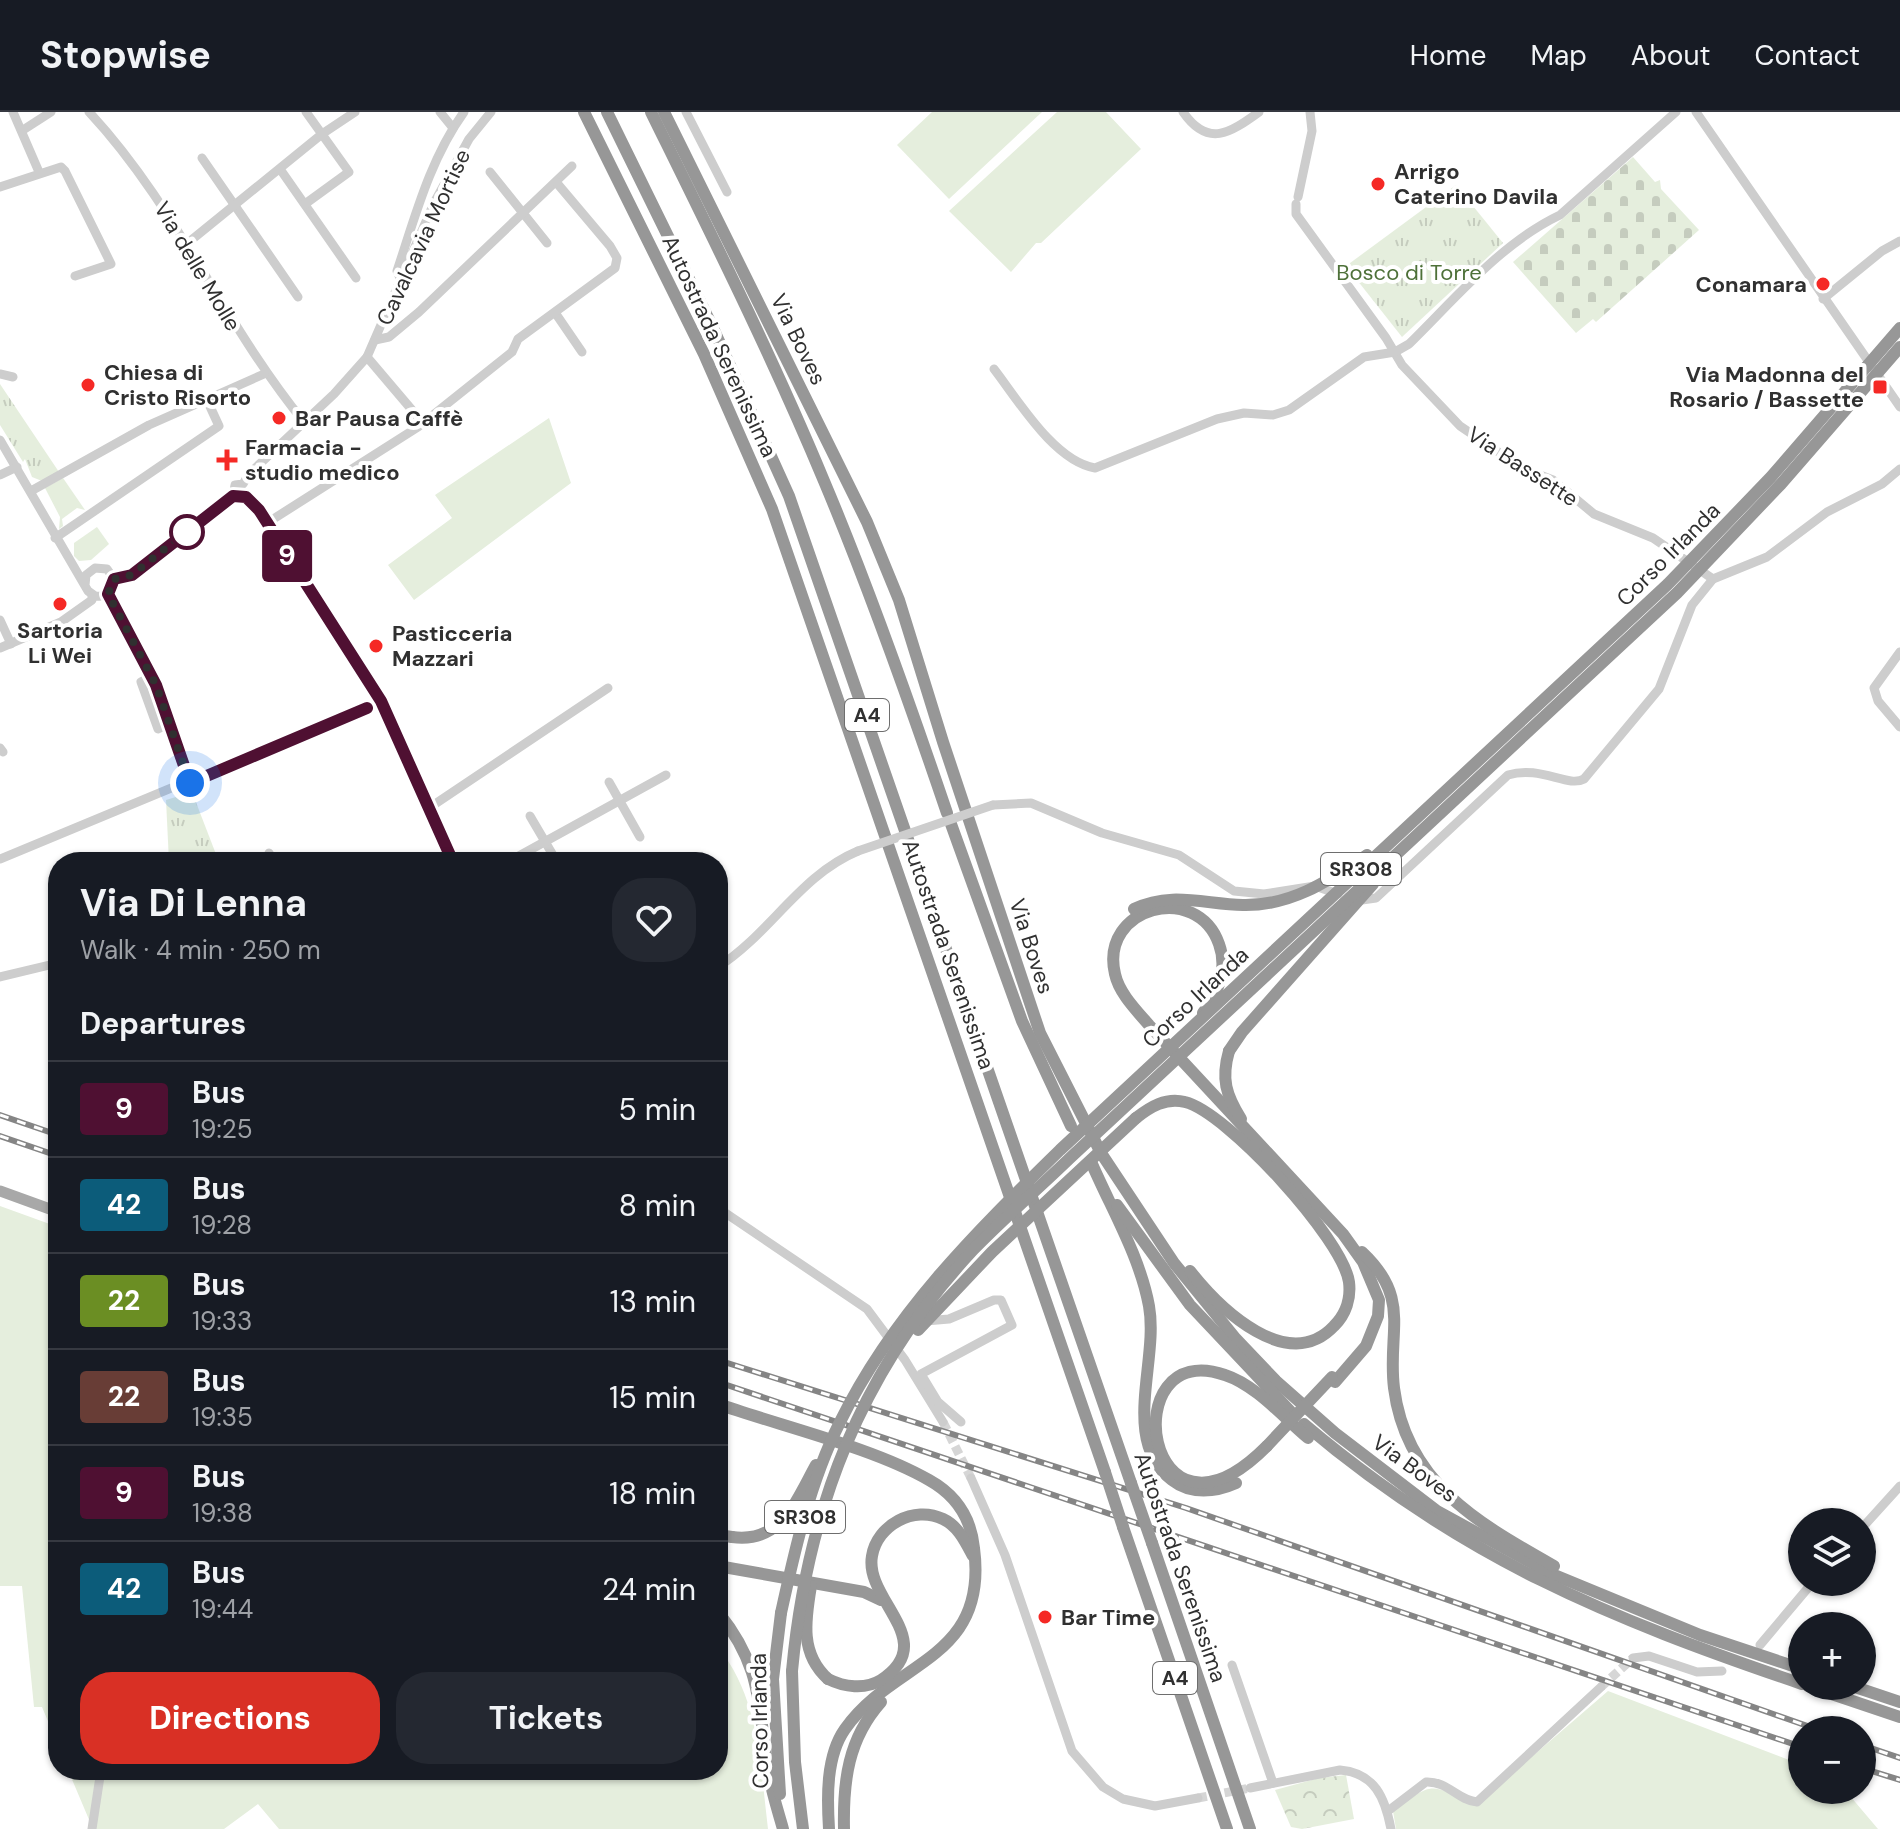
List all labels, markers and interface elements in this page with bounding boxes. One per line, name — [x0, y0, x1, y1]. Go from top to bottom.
text: Stopwise — [40, 30, 211, 80]
text: Home — [1410, 37, 1486, 74]
text: Map — [1530, 37, 1587, 74]
text: About — [1631, 37, 1710, 74]
text: Contact — [1754, 37, 1860, 74]
street label: Cavalcavia Mortise — [370, 144, 477, 330]
place label: Arrigo Caterino Davila — [1394, 157, 1558, 211]
marker: Arrigo Caterino Davila — [1369, 175, 1387, 193]
street label: Via delle Molle — [148, 196, 248, 336]
street label: Autostrada Serenissima — [655, 231, 784, 462]
park label: Bosco di Torre — [1336, 258, 1482, 287]
place label: Conamara — [1695, 270, 1807, 299]
marker: Conamara — [1814, 275, 1832, 293]
street label: Via Boves — [764, 289, 833, 390]
place label: Chiesa di Cristo Risorto — [104, 358, 251, 412]
place label: Via Madonna del Rosario / Bassette — [1669, 360, 1864, 414]
marker: Chiesa di Cristo Risorto — [79, 376, 97, 394]
marker: Via Madonna del Rosario / Bassette — [1871, 378, 1889, 396]
place label: Bar Pausa Caffè — [295, 404, 463, 433]
marker: Bar Pausa Caffè — [270, 409, 288, 427]
street label: Via Bassette — [1462, 420, 1584, 513]
place label: Farmacia - studio medico — [245, 433, 400, 487]
marker: Farmacia - studio medico — [216, 449, 238, 471]
street label: Corso Irlanda — [1610, 496, 1727, 613]
unlabelled marker — [170, 515, 204, 549]
line badge: 9 — [261, 530, 313, 582]
text: 9 — [278, 537, 296, 574]
marker: Sartoria Li Wei — [51, 595, 69, 613]
place label: Sartoria Li Wei — [17, 616, 103, 670]
place label: Pasticceria Mazzari — [392, 619, 512, 673]
marker: Pasticceria Mazzari — [367, 637, 385, 655]
road number: A4 — [845, 699, 889, 731]
your location — [170, 763, 210, 803]
street label: Autostrada Serenissima — [895, 835, 1002, 1073]
road number: SR308 — [1321, 853, 1401, 885]
text: Via Di Lenna — [80, 878, 307, 928]
button: heart — [612, 878, 696, 962]
street label: Via Boves — [1003, 895, 1060, 997]
text: Walk · 4 min · 250 m — [80, 933, 321, 967]
street label: Corso Irlanda — [1136, 941, 1255, 1054]
text: Departures — [80, 1004, 246, 1043]
text: Bus — [192, 1073, 246, 1112]
text: 9 — [115, 1090, 133, 1127]
text: 5 min — [619, 1090, 696, 1129]
text: 19:25 — [192, 1112, 253, 1146]
text: Bus — [192, 1169, 246, 1208]
text: 42 — [107, 1186, 141, 1223]
text: 8 min — [619, 1186, 696, 1225]
text: 19:28 — [192, 1208, 252, 1242]
text: Bus — [192, 1265, 246, 1304]
text: 22 — [108, 1282, 140, 1319]
text: 13 min — [610, 1282, 696, 1321]
text: 19:33 — [192, 1304, 252, 1338]
text: Bus — [192, 1361, 246, 1400]
text: 22 — [108, 1378, 140, 1415]
text: 15 min — [609, 1378, 696, 1417]
text: 19:35 — [192, 1400, 253, 1434]
street label: Via Boves — [1366, 1428, 1463, 1509]
street label: Autostrada Serenissima — [1127, 1448, 1234, 1686]
text: Bus — [192, 1457, 246, 1496]
text: 9 — [115, 1474, 133, 1511]
text: 18 min — [609, 1474, 696, 1513]
text: 19:38 — [192, 1496, 253, 1530]
road number: SR308 — [765, 1501, 845, 1533]
map controls — [1788, 1508, 1876, 1804]
button: layers — [1788, 1508, 1876, 1596]
text: Bus — [192, 1553, 246, 1592]
text: 42 — [107, 1570, 141, 1607]
text: 24 min — [602, 1570, 696, 1609]
text: 19:44 — [192, 1592, 253, 1626]
place label: Bar Time — [1061, 1603, 1155, 1632]
marker: Bar Time — [1036, 1608, 1054, 1626]
button: + — [1788, 1612, 1876, 1700]
street label: Corso Irlanda — [744, 1653, 775, 1789]
road number: A4 — [1153, 1662, 1197, 1694]
button: Directions — [80, 1672, 380, 1764]
button: Tickets — [396, 1672, 696, 1764]
button: − — [1788, 1716, 1876, 1804]

